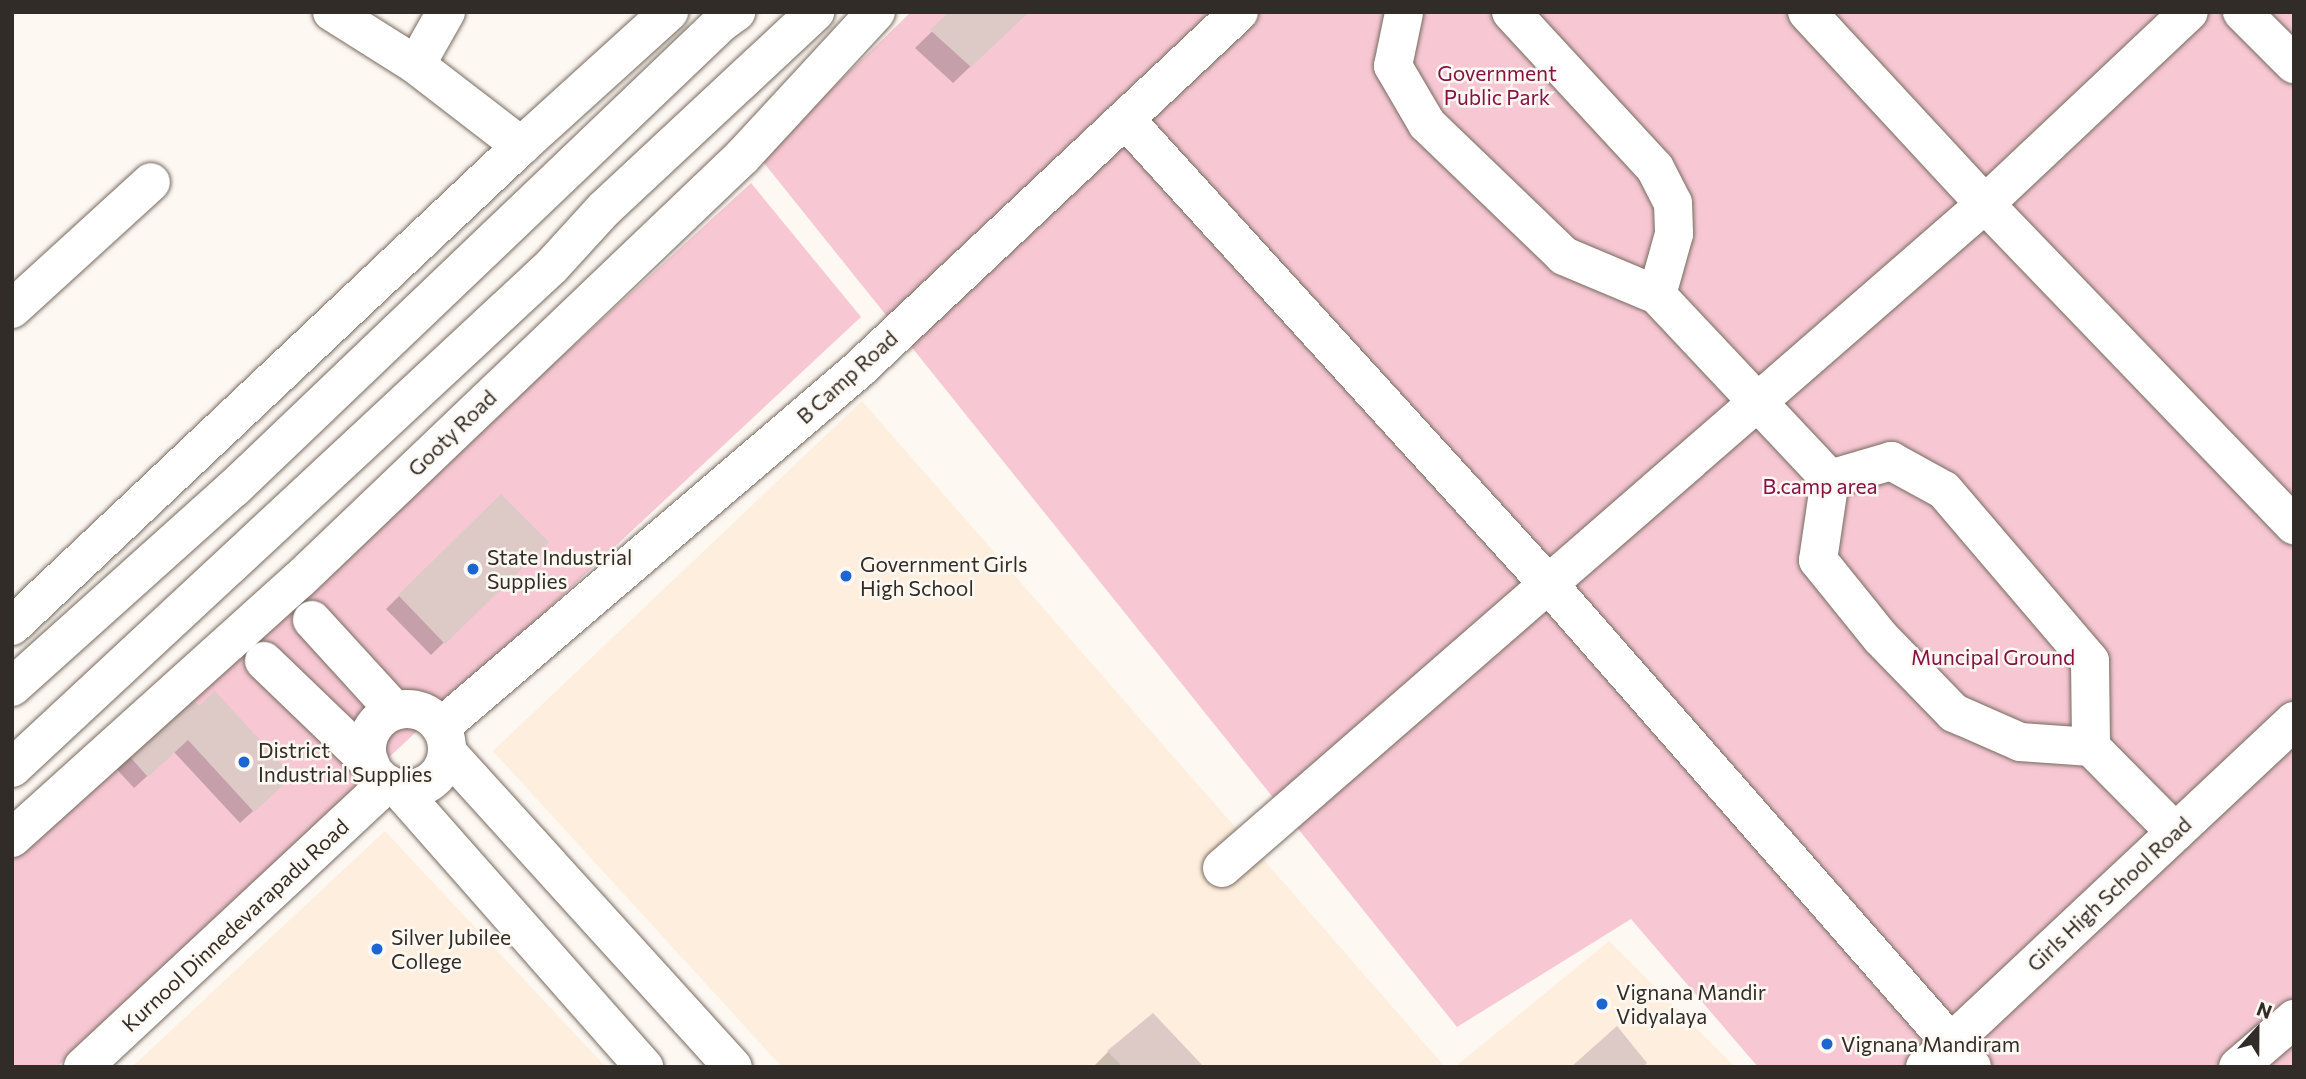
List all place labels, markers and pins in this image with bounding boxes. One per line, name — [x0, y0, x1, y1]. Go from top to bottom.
place label: State Industrial Supplies — [487, 544, 632, 594]
place label: Government Girls High School — [860, 551, 1028, 601]
marker: State Industrial Supplies — [465, 561, 481, 577]
marker: Government Girls High School — [838, 568, 854, 584]
place label: District Industrial Supplies — [258, 737, 432, 787]
marker: District Industrial Supplies — [236, 754, 252, 770]
place label: Silver Jubilee College — [391, 924, 511, 974]
marker: Silver Jubilee College — [369, 941, 385, 957]
place label: Vignana Mandir Vidyalaya — [1616, 979, 1766, 1029]
marker: Vignana Mandir Vidyalaya — [1594, 996, 1610, 1012]
place label: Vignana Mandiram — [1841, 1031, 2020, 1057]
marker: Vignana Mandiram — [1819, 1036, 1835, 1052]

